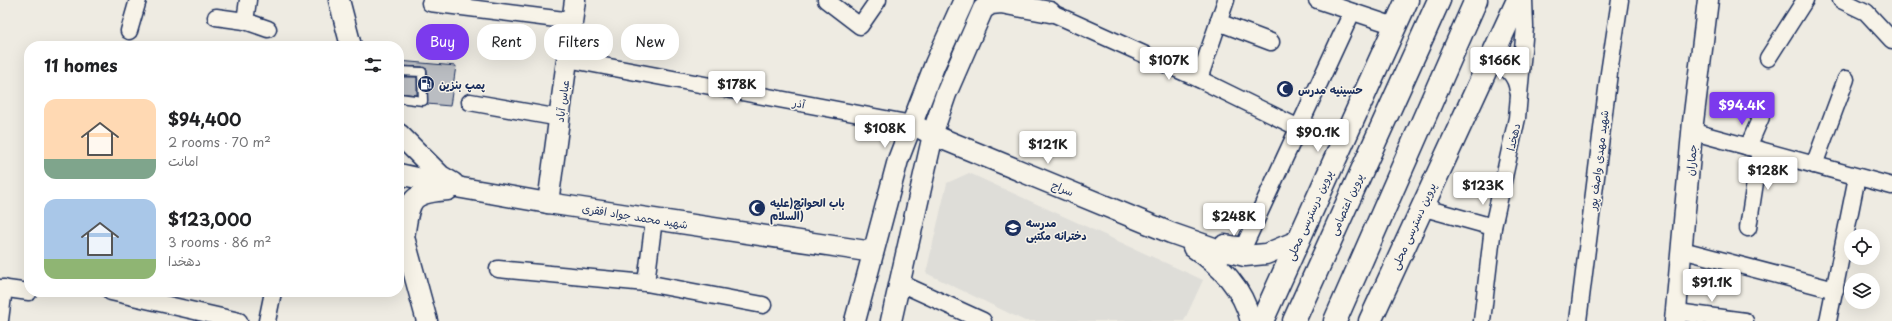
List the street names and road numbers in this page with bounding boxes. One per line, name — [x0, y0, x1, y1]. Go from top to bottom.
street label: عباس آباد — [551, 79, 573, 123]
street label: آذر — [790, 93, 808, 113]
street label: شهید مهدی واصف پور — [1583, 109, 1613, 212]
street label: دهخدا — [1502, 121, 1524, 153]
street label: جماران — [1681, 144, 1701, 176]
street label: پروین درسترسی محلی — [1281, 167, 1337, 263]
street label: پروین اعتصامی — [1325, 170, 1367, 238]
street label: سراج — [1049, 176, 1077, 200]
street label: پروین دسترسی محلی — [1386, 180, 1440, 272]
street label: شهید محمد جواد افقری — [581, 199, 689, 233]

